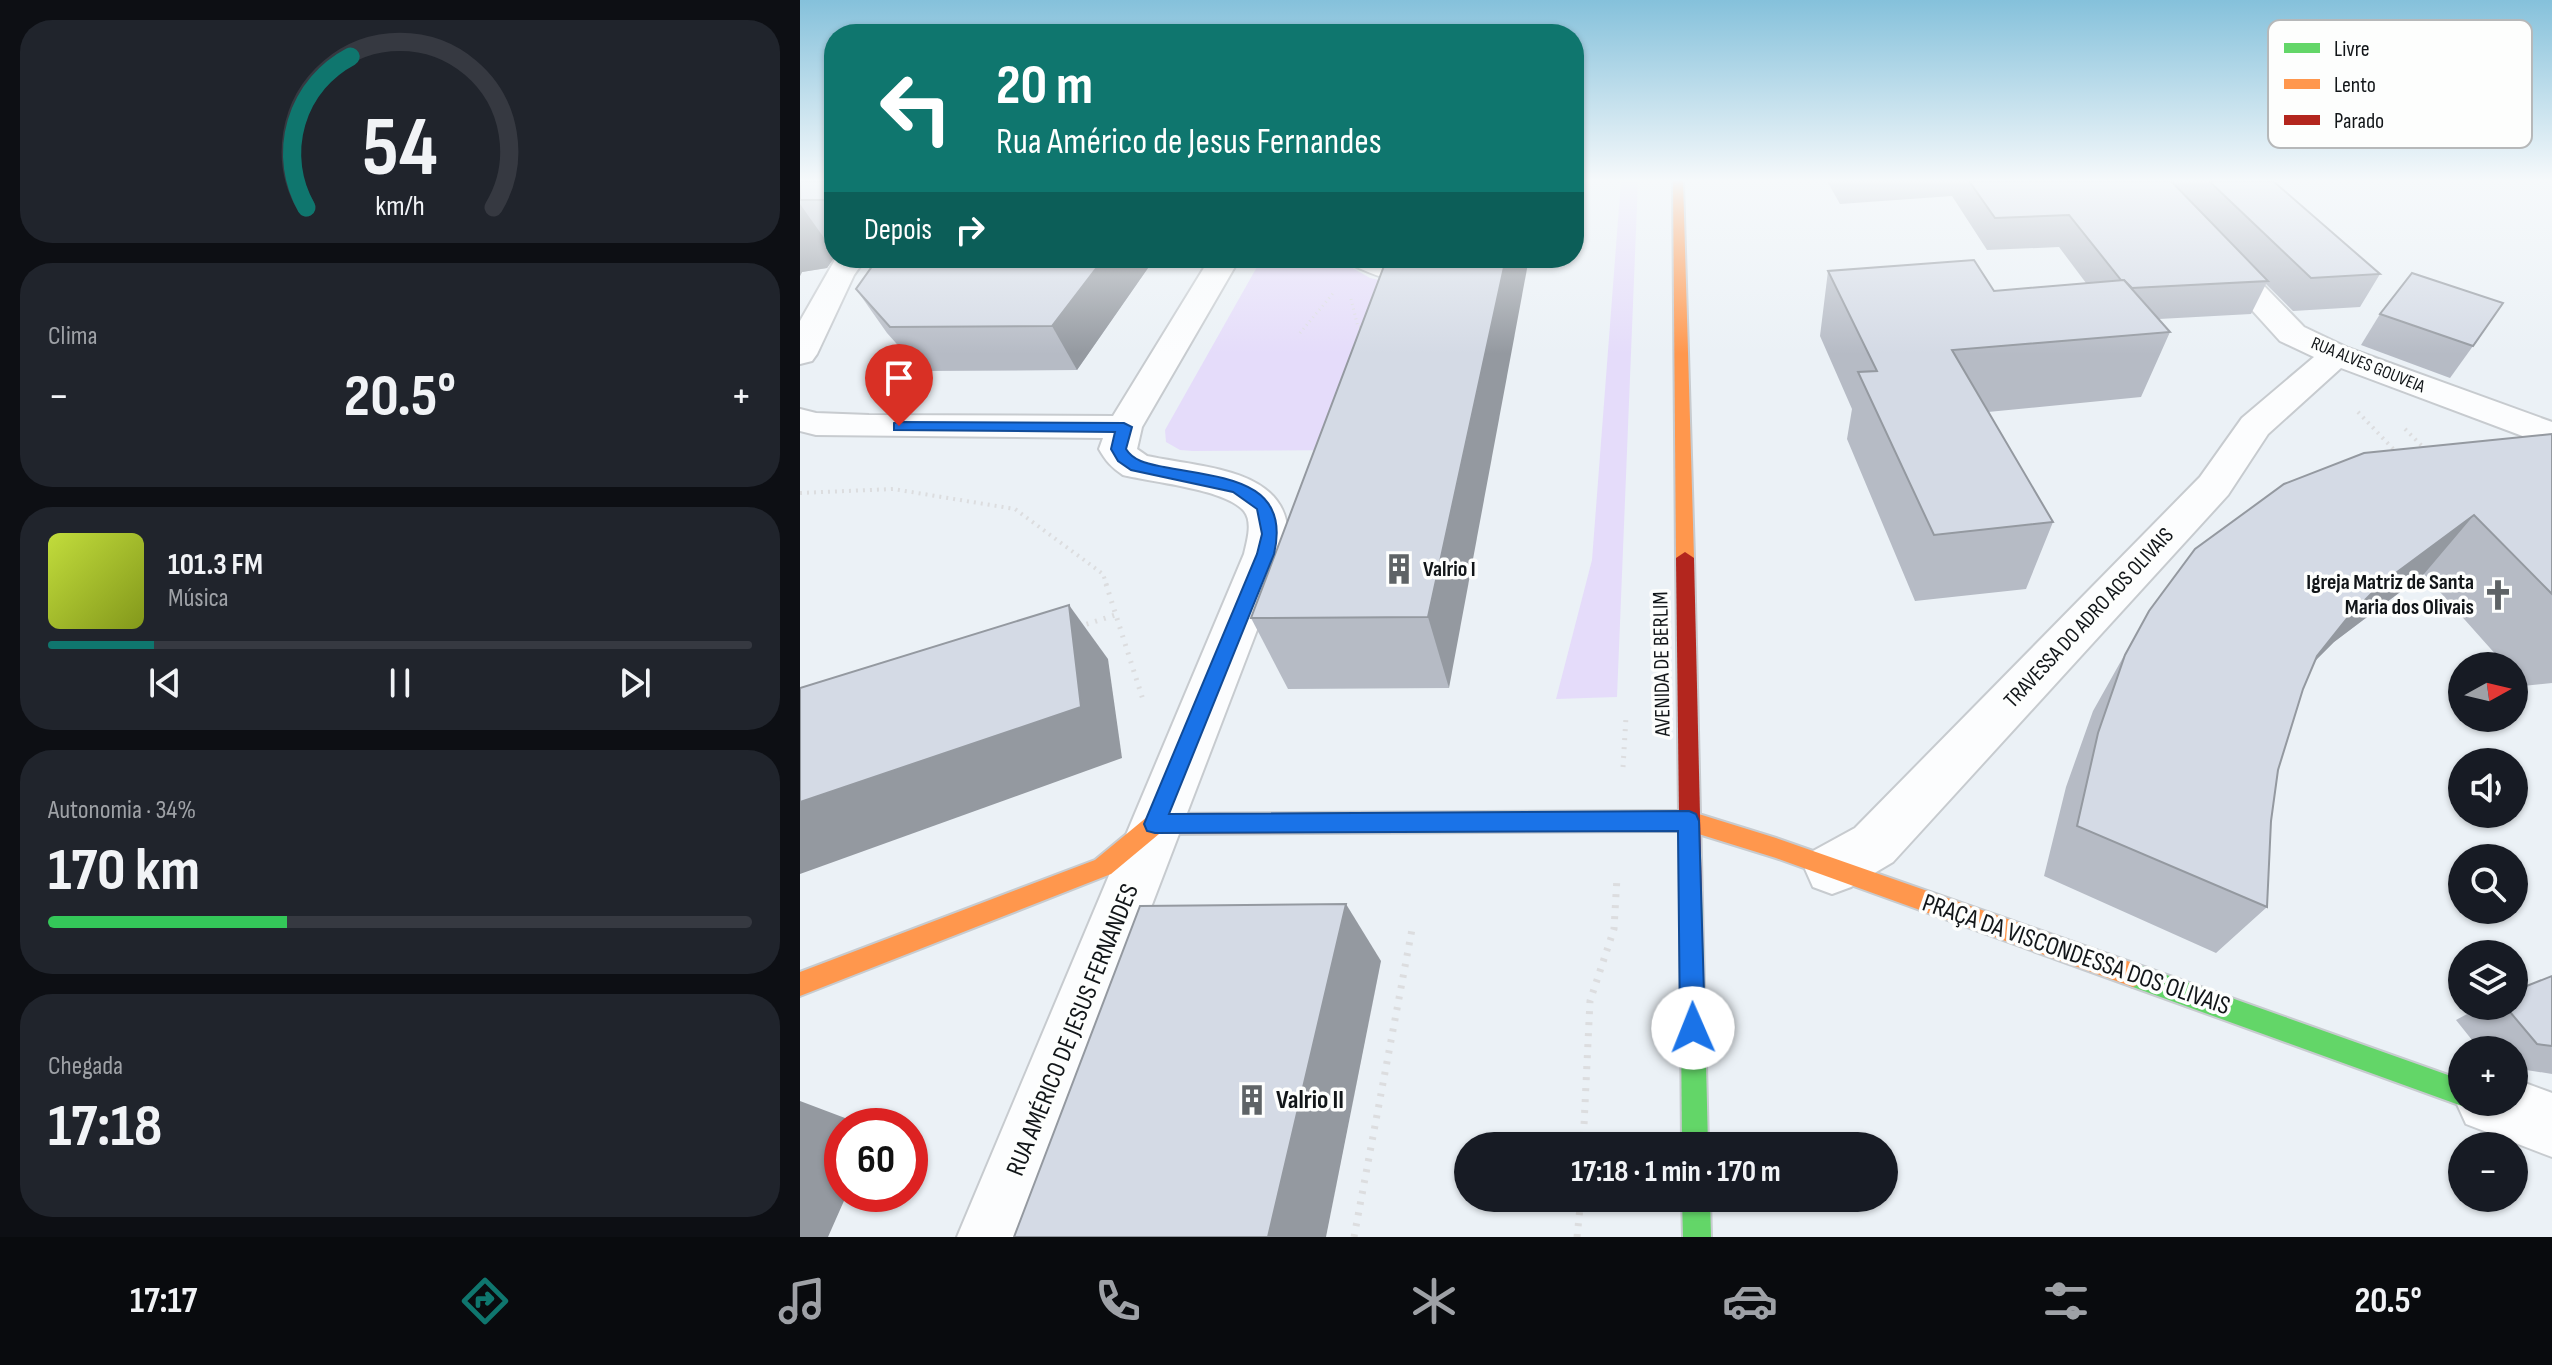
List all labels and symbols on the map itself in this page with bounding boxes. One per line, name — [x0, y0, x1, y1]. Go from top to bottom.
legend — [2268, 20, 2532, 148]
text: Livre — [2334, 36, 2370, 63]
text: Lento — [2334, 72, 2376, 99]
text: Parado — [2334, 108, 2384, 135]
street label: RUA ALVES GOUVEIA — [2308, 333, 2428, 397]
pin — [865, 344, 933, 426]
street label: TRAVESSA DO ADRO AOS OLIVAIS — [1998, 522, 2180, 714]
building icon: Valrio I — [1382, 552, 1416, 586]
place label: Valrio I — [1423, 556, 1476, 583]
place label: Igreja Matriz de Santa Maria dos Olivais — [2306, 569, 2474, 621]
church icon: Igreja Matriz de Santa Maria dos Olivais — [2481, 578, 2515, 612]
street label: AVENIDA DE BERLIM — [1647, 591, 1677, 738]
north arrow — [2448, 652, 2528, 732]
street label: RUA AMÉRICO DE JESUS FERNANDES — [1000, 880, 1146, 1180]
street label: PRAÇA DA VISCONDESSA DOS OLIVAIS — [1918, 888, 2234, 1022]
position arrow — [1651, 986, 1735, 1070]
building icon: Valrio II — [1235, 1083, 1269, 1117]
place label: Valrio II — [1276, 1085, 1344, 1116]
speed limit sign: 60 — [824, 1108, 928, 1212]

